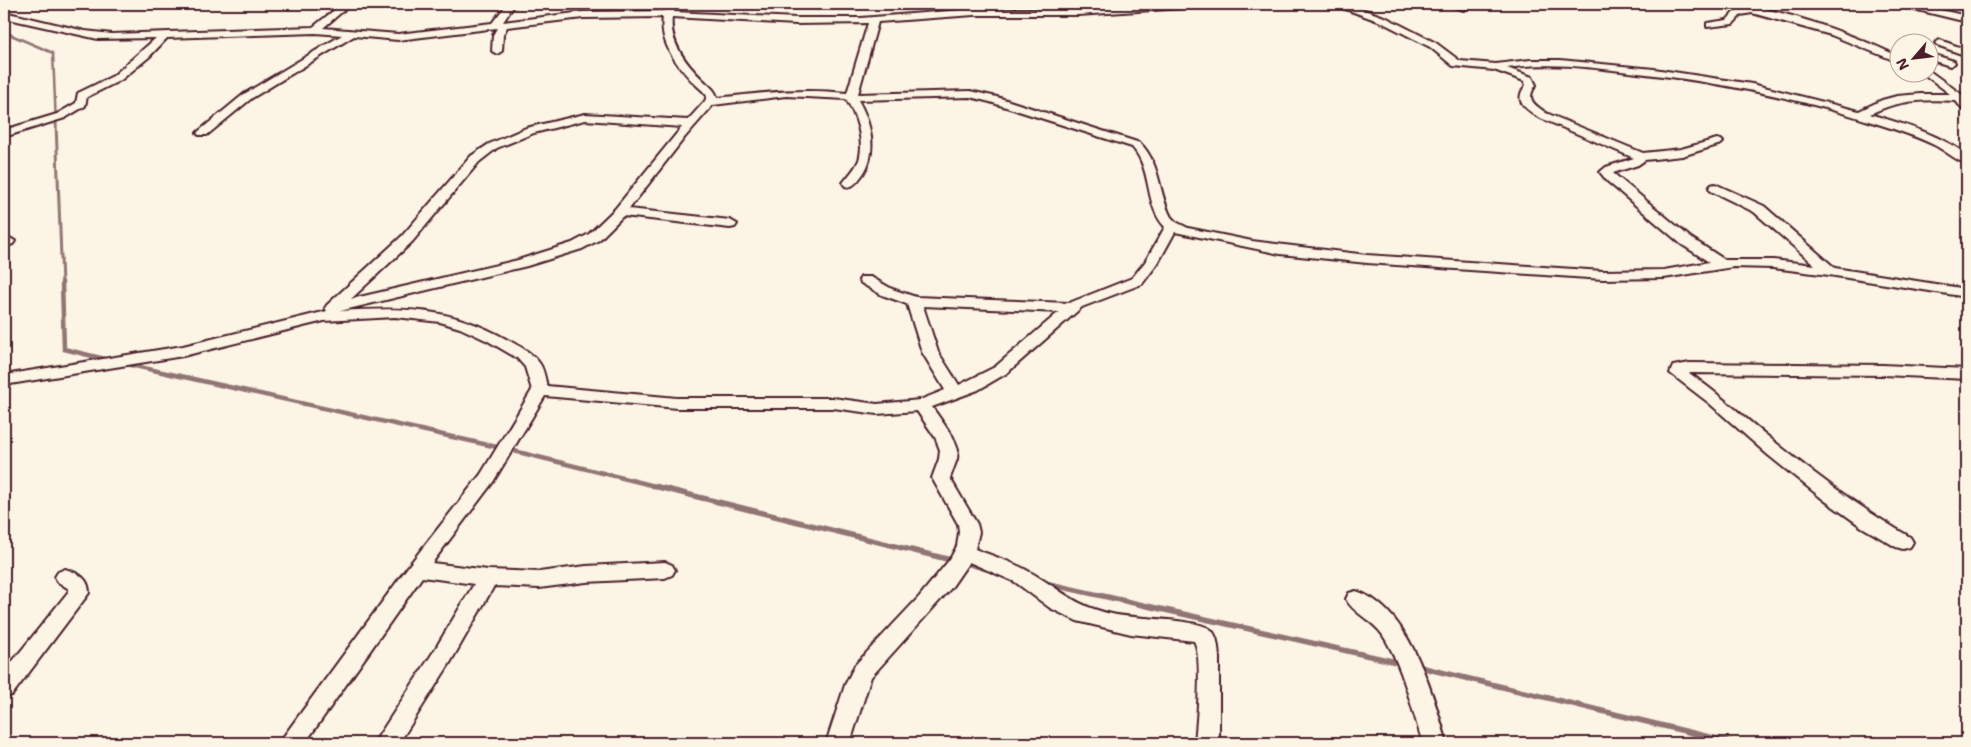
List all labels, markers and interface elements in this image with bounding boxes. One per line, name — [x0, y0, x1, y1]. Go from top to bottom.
north arrow — [1888, 32, 1938, 82]
text: N — [1892, 55, 1913, 73]

